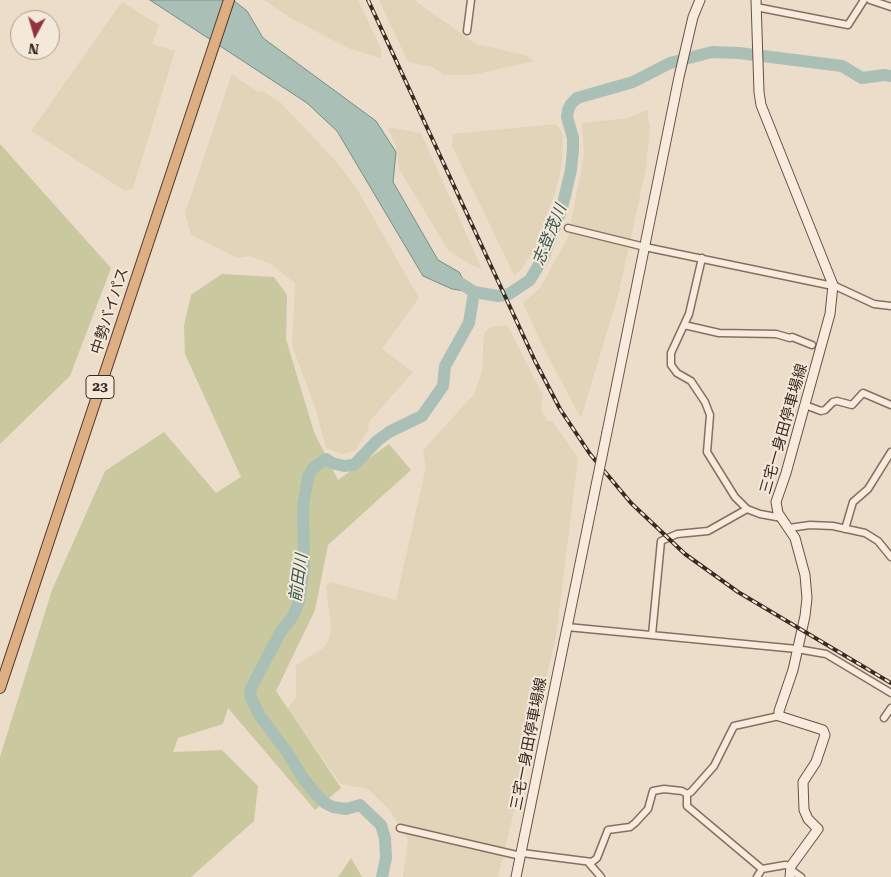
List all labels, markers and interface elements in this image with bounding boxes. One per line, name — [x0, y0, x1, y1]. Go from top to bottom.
north arrow — [10, 10, 60, 60]
text: N — [27, 40, 40, 57]
water label: 志登茂川 — [529, 202, 571, 268]
street label: 中勢バイパス — [88, 265, 132, 357]
street label: 三宅一身田停車場線 — [757, 362, 811, 496]
road number: 23 — [86, 376, 114, 398]
water label: 前田川 — [286, 553, 312, 603]
street label: 三宅一身田停車場線 — [507, 676, 551, 812]

